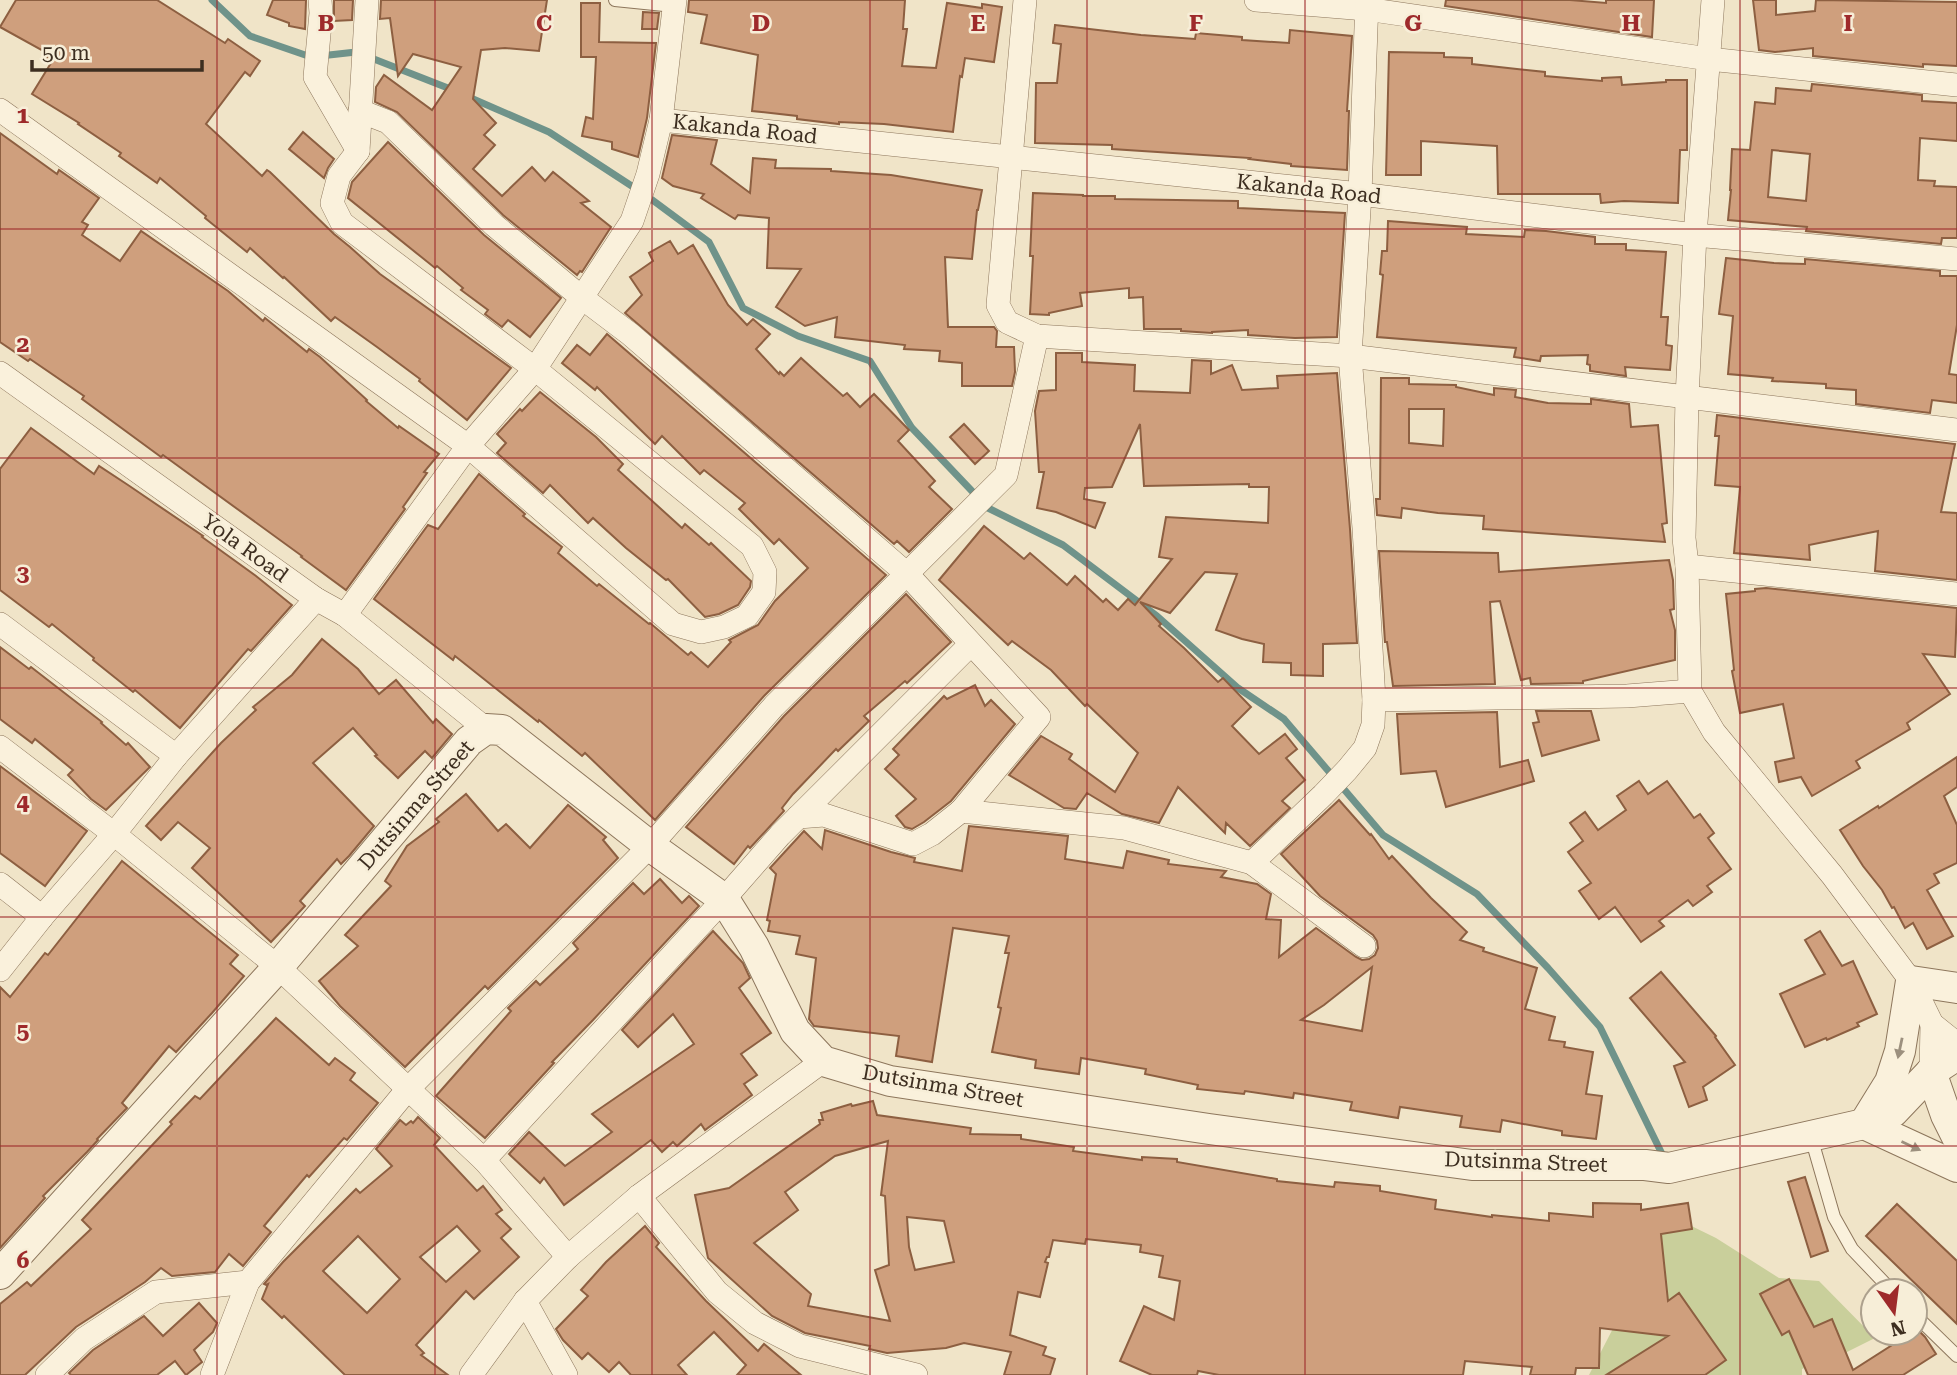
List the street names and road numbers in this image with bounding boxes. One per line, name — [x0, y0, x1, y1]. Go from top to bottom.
street label: Kakanda Road — [671, 109, 819, 149]
street label: Kakanda Road — [1235, 169, 1383, 209]
street label: Yola Road — [197, 509, 293, 588]
street label: Dutsinma Street — [353, 735, 479, 875]
street label: Dutsinma Street — [860, 1060, 1026, 1112]
street label: Dutsinma Street — [1444, 1147, 1608, 1177]

